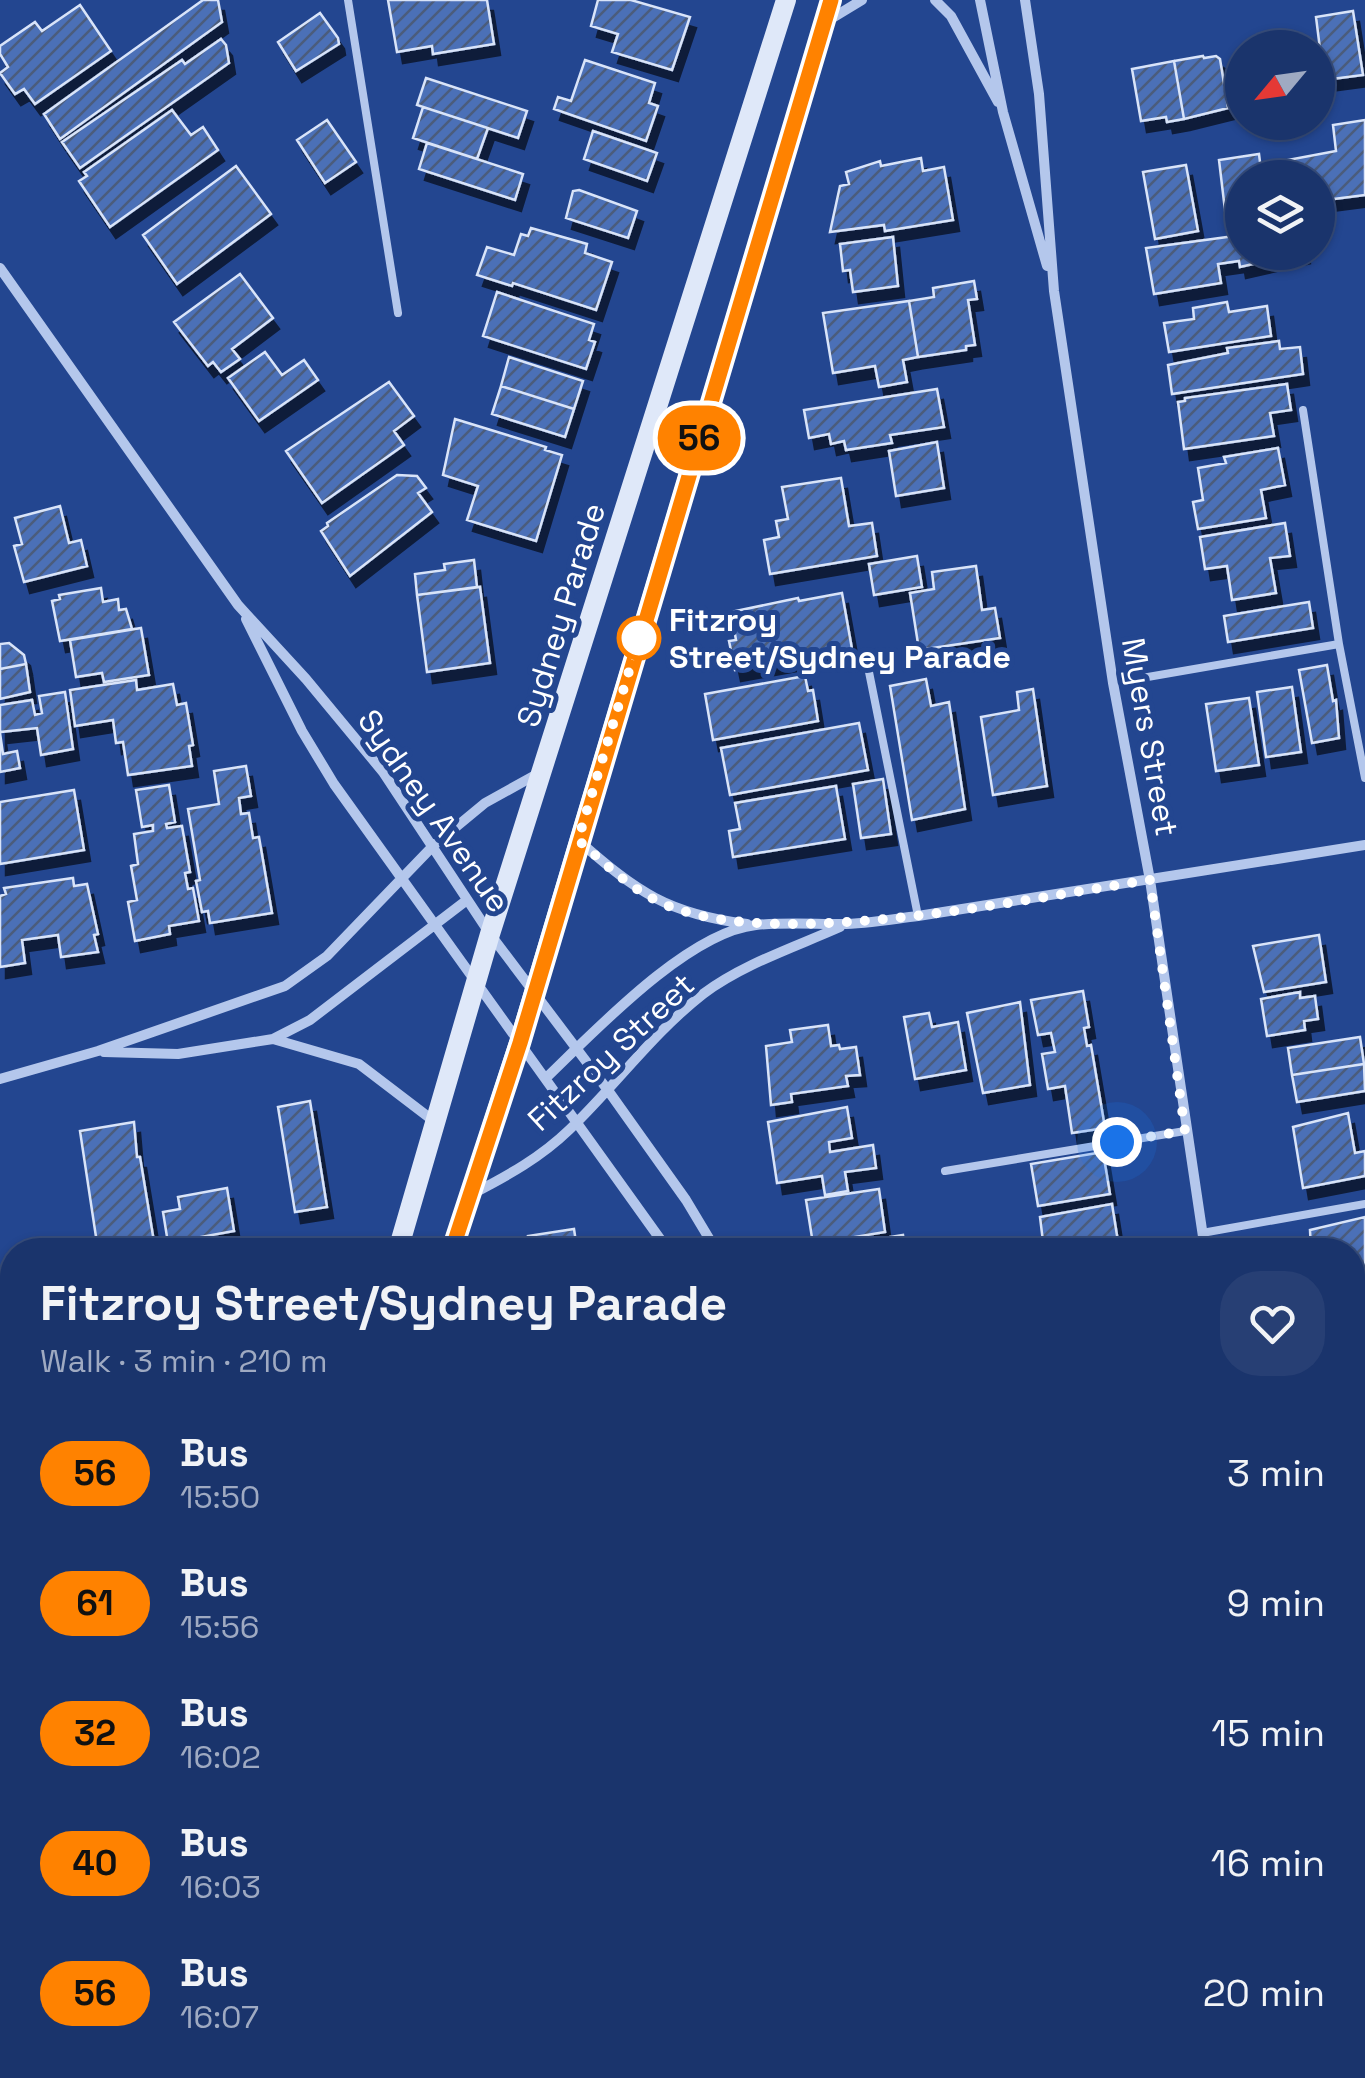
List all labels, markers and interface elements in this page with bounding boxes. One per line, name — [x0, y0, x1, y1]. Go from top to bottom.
north arrow — [1225, 30, 1335, 140]
map controls — [1225, 30, 1335, 270]
button: layers — [1225, 160, 1335, 270]
line badge: 56 — [654, 406, 744, 470]
text: 56 — [678, 416, 720, 460]
street label: Sydney Parade — [508, 498, 614, 732]
place label: Fitzroy Street/Sydney Parade — [669, 600, 1011, 677]
marker: Fitzroy Street/Sydney Parade — [618, 617, 660, 659]
street label: Myers Street — [1113, 635, 1187, 839]
street label: Sydney Avenue — [349, 702, 519, 920]
street label: Fitzroy Street — [519, 965, 703, 1139]
your location — [1092, 1117, 1142, 1167]
button: heart — [1220, 1271, 1325, 1376]
text: Fitzroy Street/Sydney Parade — [40, 1273, 727, 1334]
text: Walk · 3 min · 210 m — [40, 1341, 327, 1381]
text: Bus — [180, 1429, 249, 1477]
text: 3 min — [1227, 1449, 1325, 1497]
text: 56 — [74, 1451, 116, 1495]
text: 15:50 — [180, 1477, 260, 1517]
text: Bus — [180, 1559, 249, 1607]
text: 9 min — [1227, 1579, 1325, 1627]
text: 61 — [76, 1581, 114, 1625]
text: 15:56 — [180, 1607, 259, 1647]
text: Bus — [180, 1689, 249, 1737]
text: 15 min — [1211, 1709, 1325, 1757]
text: 32 — [74, 1711, 116, 1755]
text: 16:02 — [180, 1737, 261, 1777]
text: Bus — [180, 1819, 249, 1867]
text: 16 min — [1211, 1839, 1325, 1887]
text: 40 — [73, 1841, 117, 1885]
text: 16:03 — [180, 1867, 261, 1907]
text: Bus — [180, 1949, 249, 1997]
text: 20 min — [1203, 1969, 1325, 2017]
text: 56 — [74, 1971, 116, 2015]
text: 16:07 — [180, 1997, 259, 2037]

